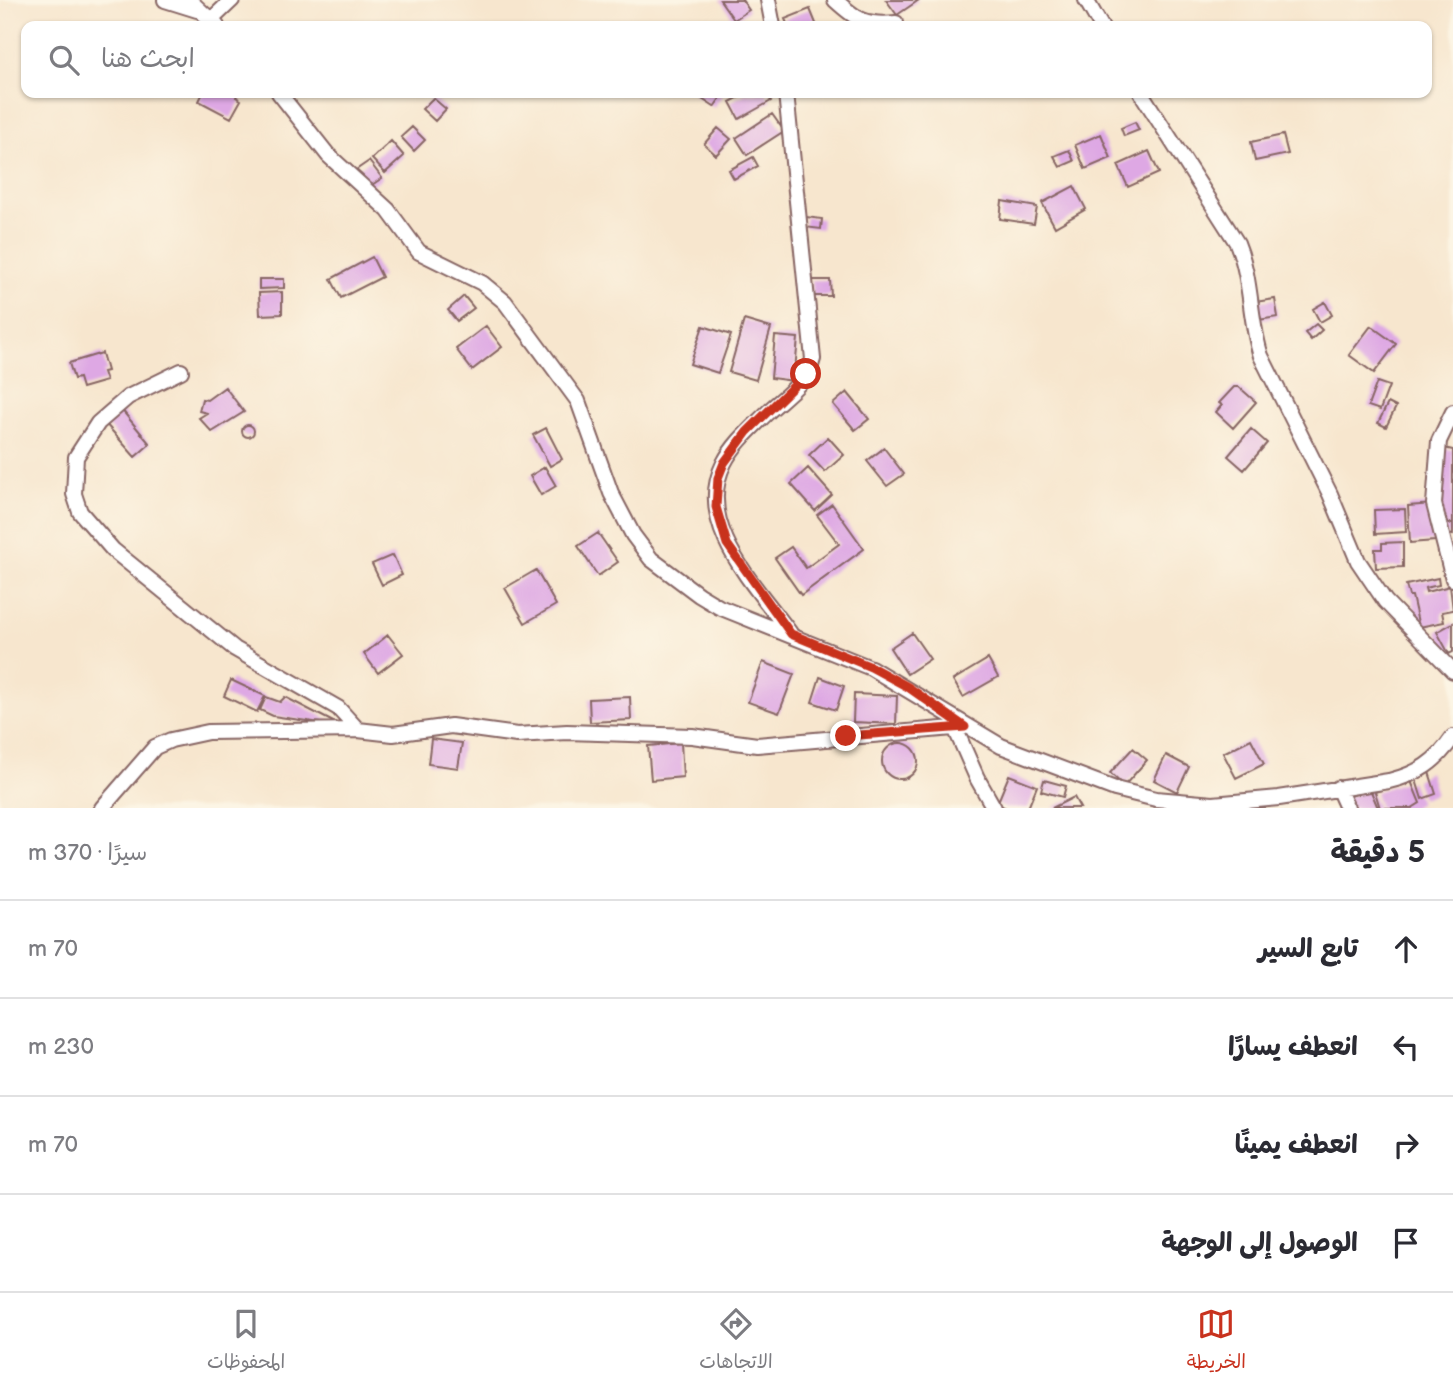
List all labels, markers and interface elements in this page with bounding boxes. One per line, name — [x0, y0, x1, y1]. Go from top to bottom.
search box — [21, 21, 1432, 98]
icon: search — [45, 41, 83, 79]
text: ابحث هنا — [101, 44, 195, 75]
route start — [790, 358, 821, 389]
route end — [830, 720, 861, 751]
text: 5 دقيقة — [1330, 835, 1425, 871]
text: سيرًا · 370 m — [28, 839, 147, 867]
icon: ahead — [1387, 930, 1425, 968]
text: تابع السير — [1258, 934, 1358, 965]
text: 70 m — [28, 935, 78, 963]
icon: left — [1387, 1028, 1425, 1066]
text: انعطف يسارًا — [1228, 1032, 1358, 1063]
text: 230 m — [28, 1033, 94, 1061]
icon: right — [1387, 1126, 1425, 1164]
text: انعطف يمينًا — [1235, 1130, 1358, 1161]
text: 70 m — [28, 1131, 78, 1159]
icon: arrive — [1387, 1224, 1425, 1262]
text: الوصول إلى الوجهة — [1161, 1228, 1358, 1259]
tab: المحفوظات — [207, 1305, 285, 1378]
tab: الاتجاهات — [699, 1305, 773, 1378]
tab: الخريطة — [1187, 1305, 1246, 1378]

